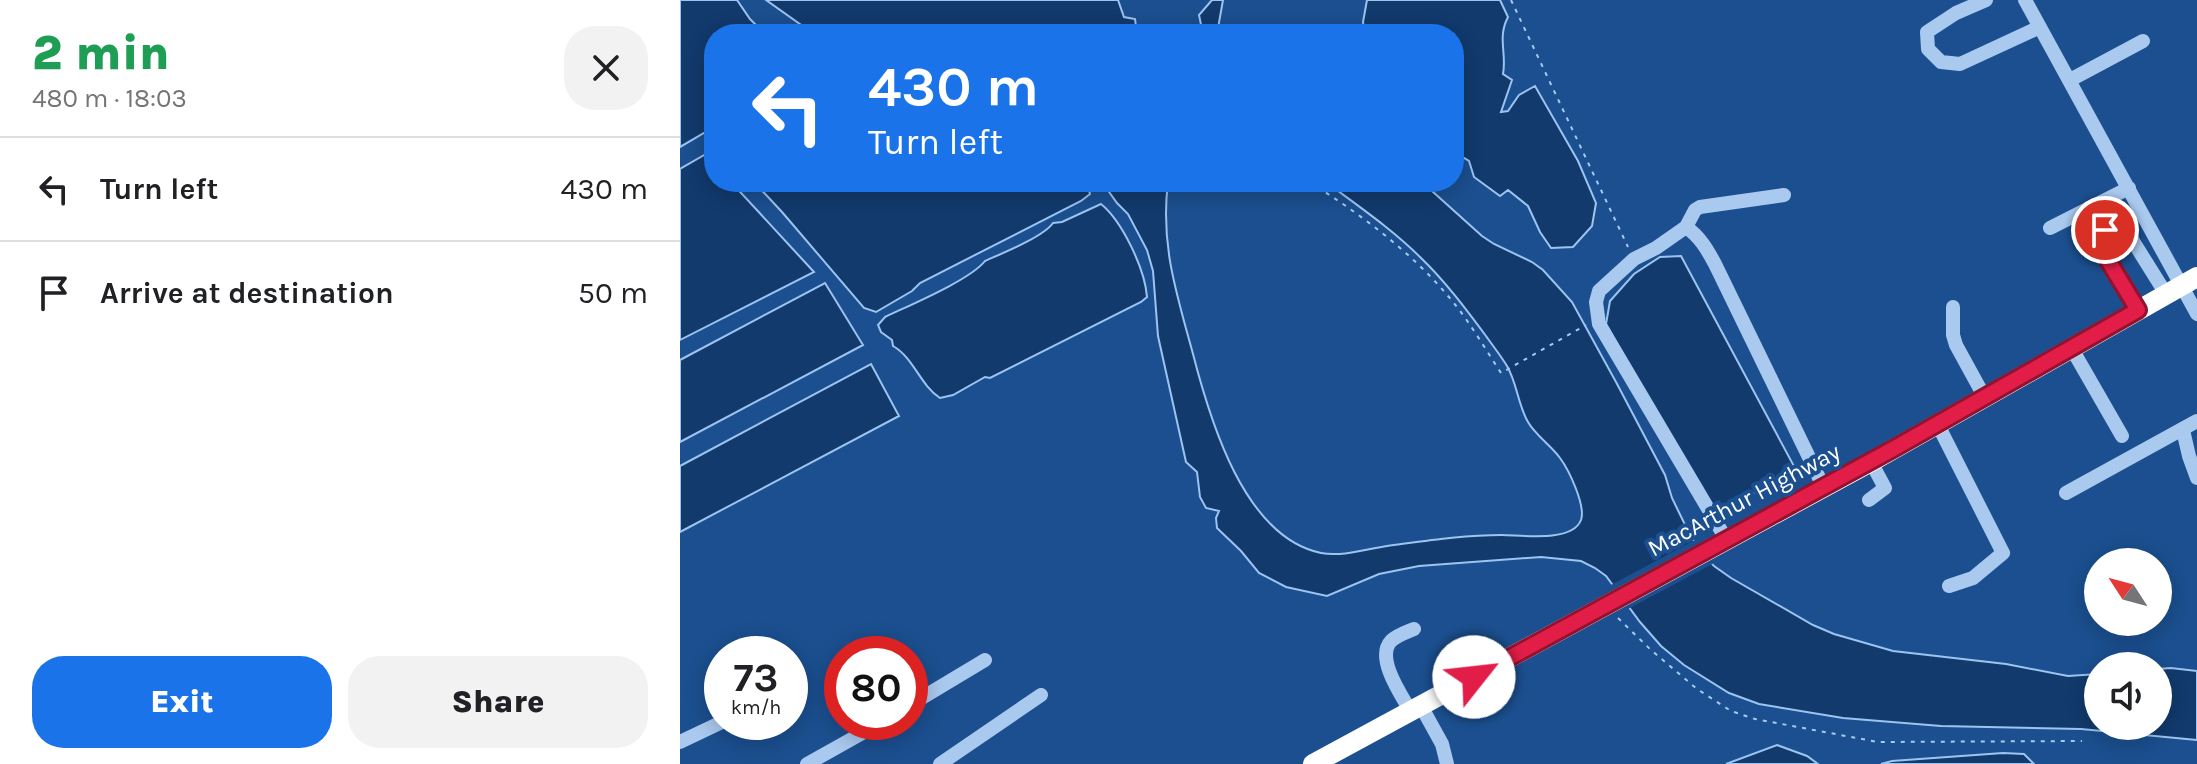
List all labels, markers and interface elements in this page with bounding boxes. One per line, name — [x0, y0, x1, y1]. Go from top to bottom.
text: 2 min — [32, 25, 170, 81]
button: close — [564, 26, 648, 110]
text: 430 m — [868, 54, 1039, 119]
icon: left — [736, 56, 840, 160]
text: 480 m · 18:03 — [32, 83, 187, 114]
text: Turn left — [868, 121, 1003, 163]
icon: left — [32, 167, 76, 211]
text: Turn left — [100, 171, 218, 207]
text: 430 m — [561, 171, 648, 207]
pin — [2071, 196, 2139, 264]
icon: arrive — [2083, 208, 2127, 252]
icon: arrive — [32, 271, 76, 315]
text: Arrive at destination — [100, 275, 394, 311]
text: 50 m — [578, 275, 648, 311]
street label: MacArthur Highway — [1643, 437, 1845, 563]
north arrow — [2084, 548, 2172, 636]
map controls — [2084, 548, 2172, 740]
position arrow — [1432, 635, 1516, 719]
speed limit sign: 80 — [824, 636, 928, 740]
button: sound — [2084, 652, 2172, 740]
text: 73 — [734, 654, 778, 701]
button: Exit — [32, 656, 332, 748]
button: Share — [348, 656, 648, 748]
text: km/h — [731, 696, 781, 719]

